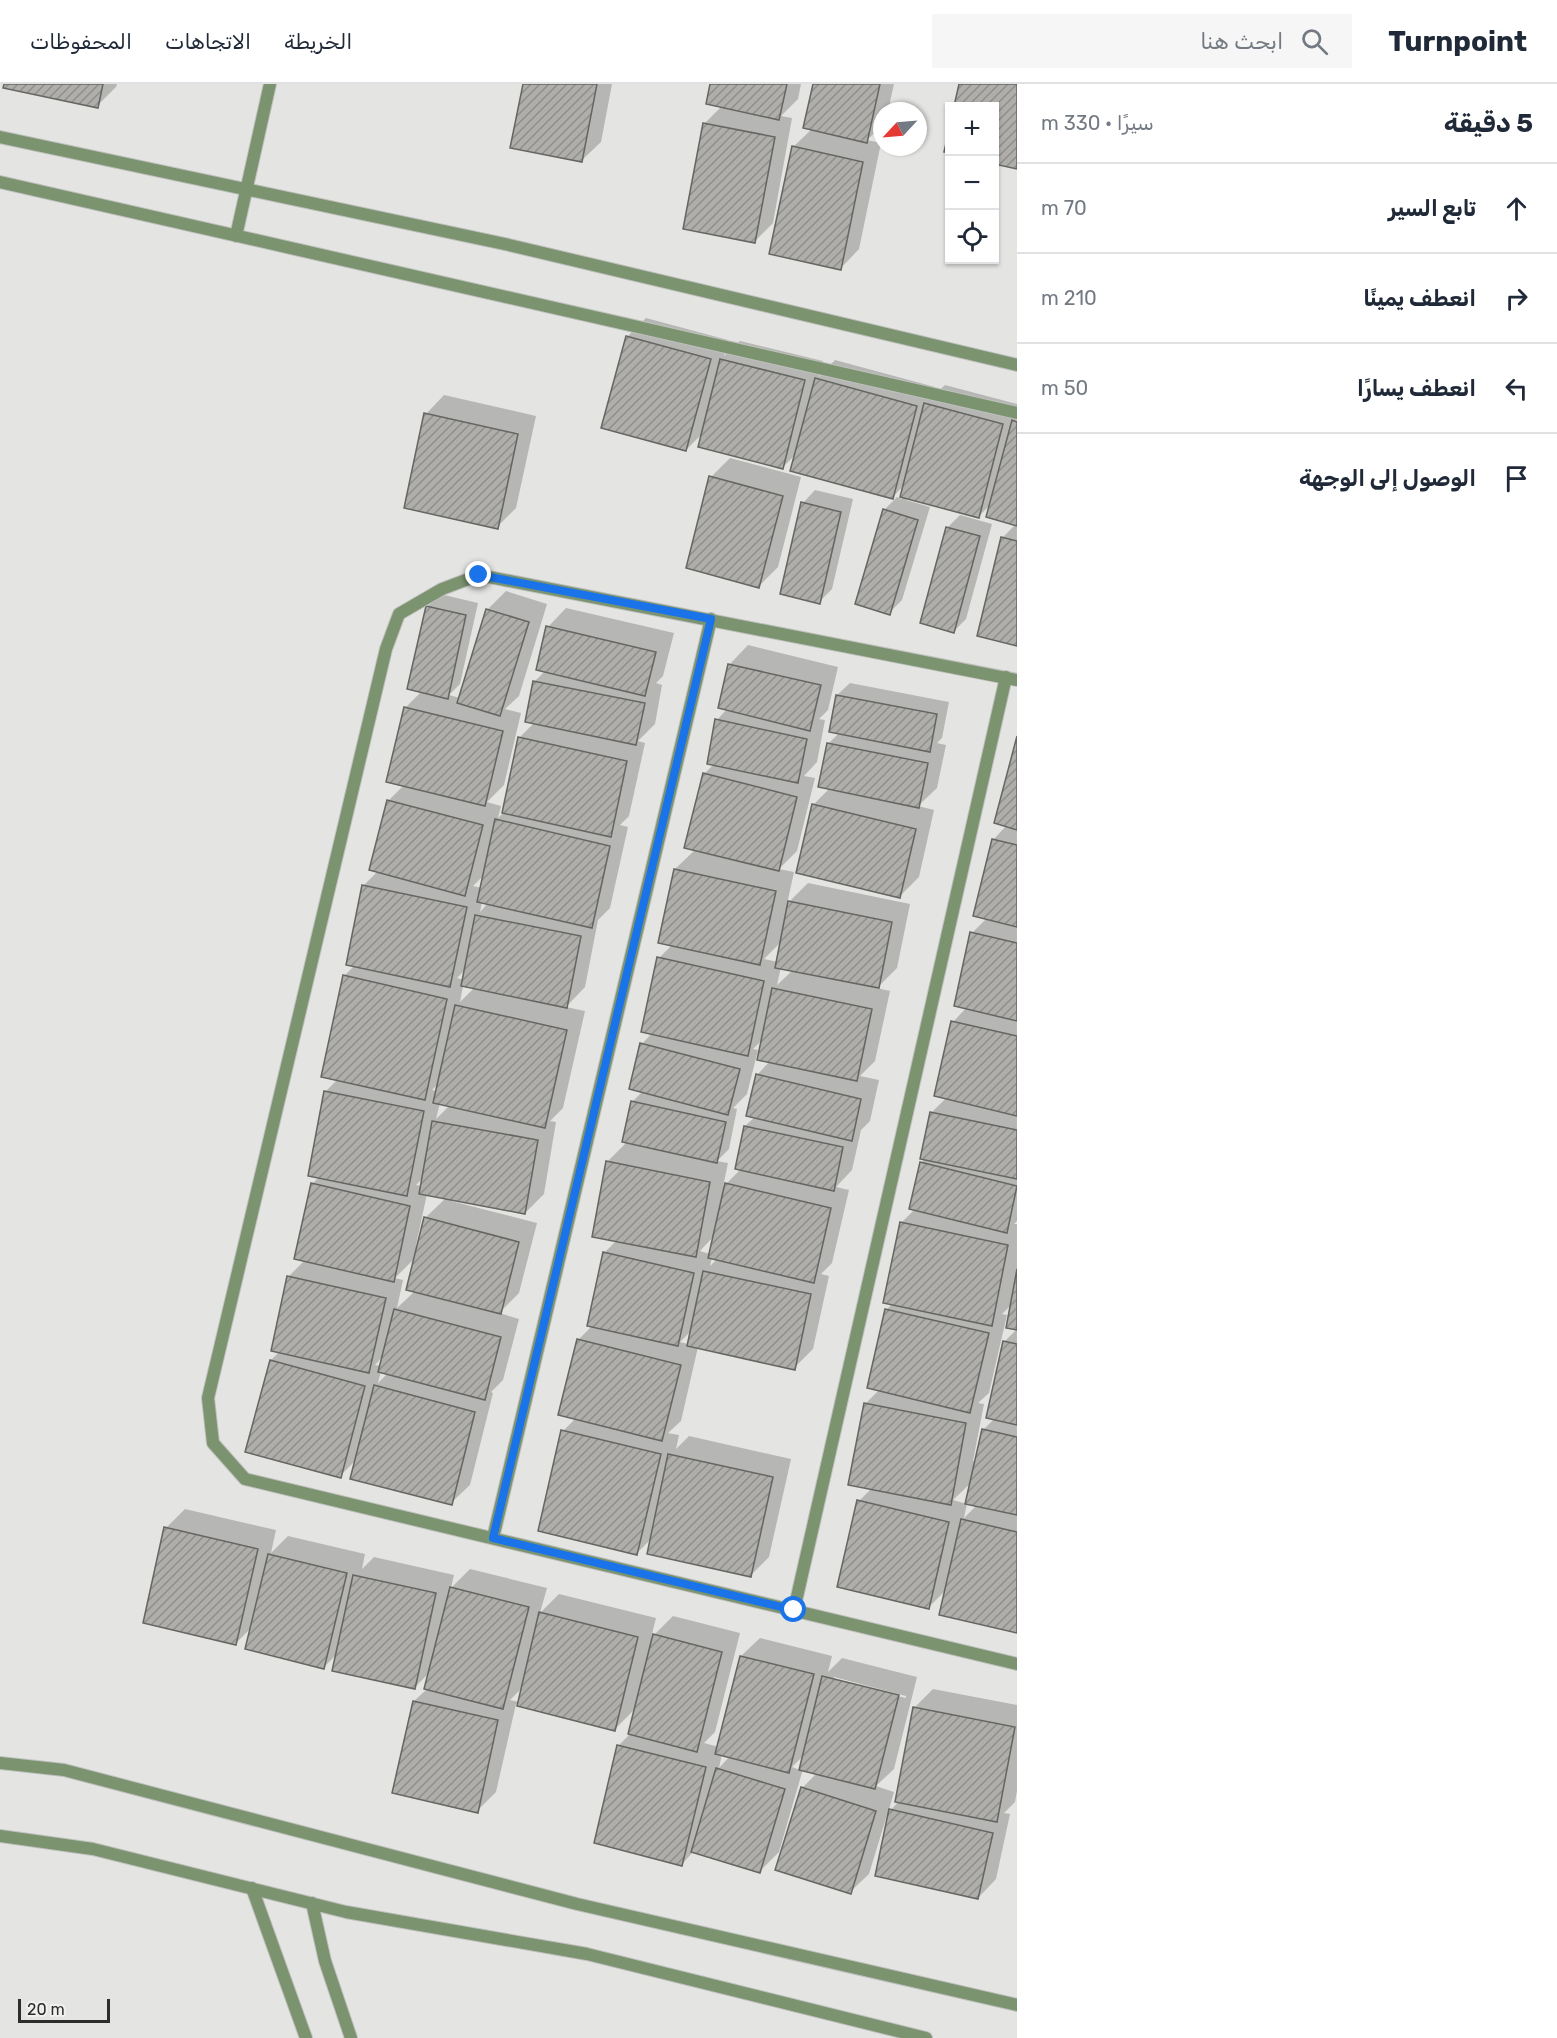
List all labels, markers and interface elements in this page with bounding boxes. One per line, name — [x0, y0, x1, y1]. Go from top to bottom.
search box — [932, 14, 1352, 68]
icon: search — [1298, 25, 1331, 58]
text: Turnpoint — [1388, 25, 1527, 58]
text: ابحث هنا — [1200, 28, 1283, 55]
text: المحفوظات — [30, 29, 132, 54]
text: الاتجاهات — [165, 29, 251, 54]
text: الخريطة — [284, 29, 352, 54]
north arrow — [873, 102, 927, 156]
map controls — [945, 102, 999, 264]
button: + — [945, 102, 999, 156]
text: 5 دقيقة — [1444, 108, 1533, 139]
text: سيرًا · 330 m — [1041, 111, 1154, 135]
button: − — [945, 156, 999, 210]
icon: ahead — [1500, 192, 1533, 225]
text: تابع السير — [1388, 195, 1476, 222]
text: 70 m — [1041, 196, 1087, 220]
button: locate — [945, 210, 999, 264]
icon: right — [1500, 282, 1533, 315]
text: انعطف يمينًا — [1363, 285, 1476, 312]
text: 210 m — [1041, 286, 1097, 310]
icon: left — [1500, 372, 1533, 405]
text: انعطف يسارًا — [1357, 375, 1476, 402]
text: 50 m — [1041, 376, 1088, 400]
icon: arrive — [1500, 462, 1533, 495]
text: الوصول إلى الوجهة — [1299, 465, 1476, 492]
route end — [465, 561, 491, 587]
route start — [780, 1596, 806, 1622]
scale bar — [18, 1996, 110, 2024]
text: 20 m — [27, 2000, 65, 2019]

